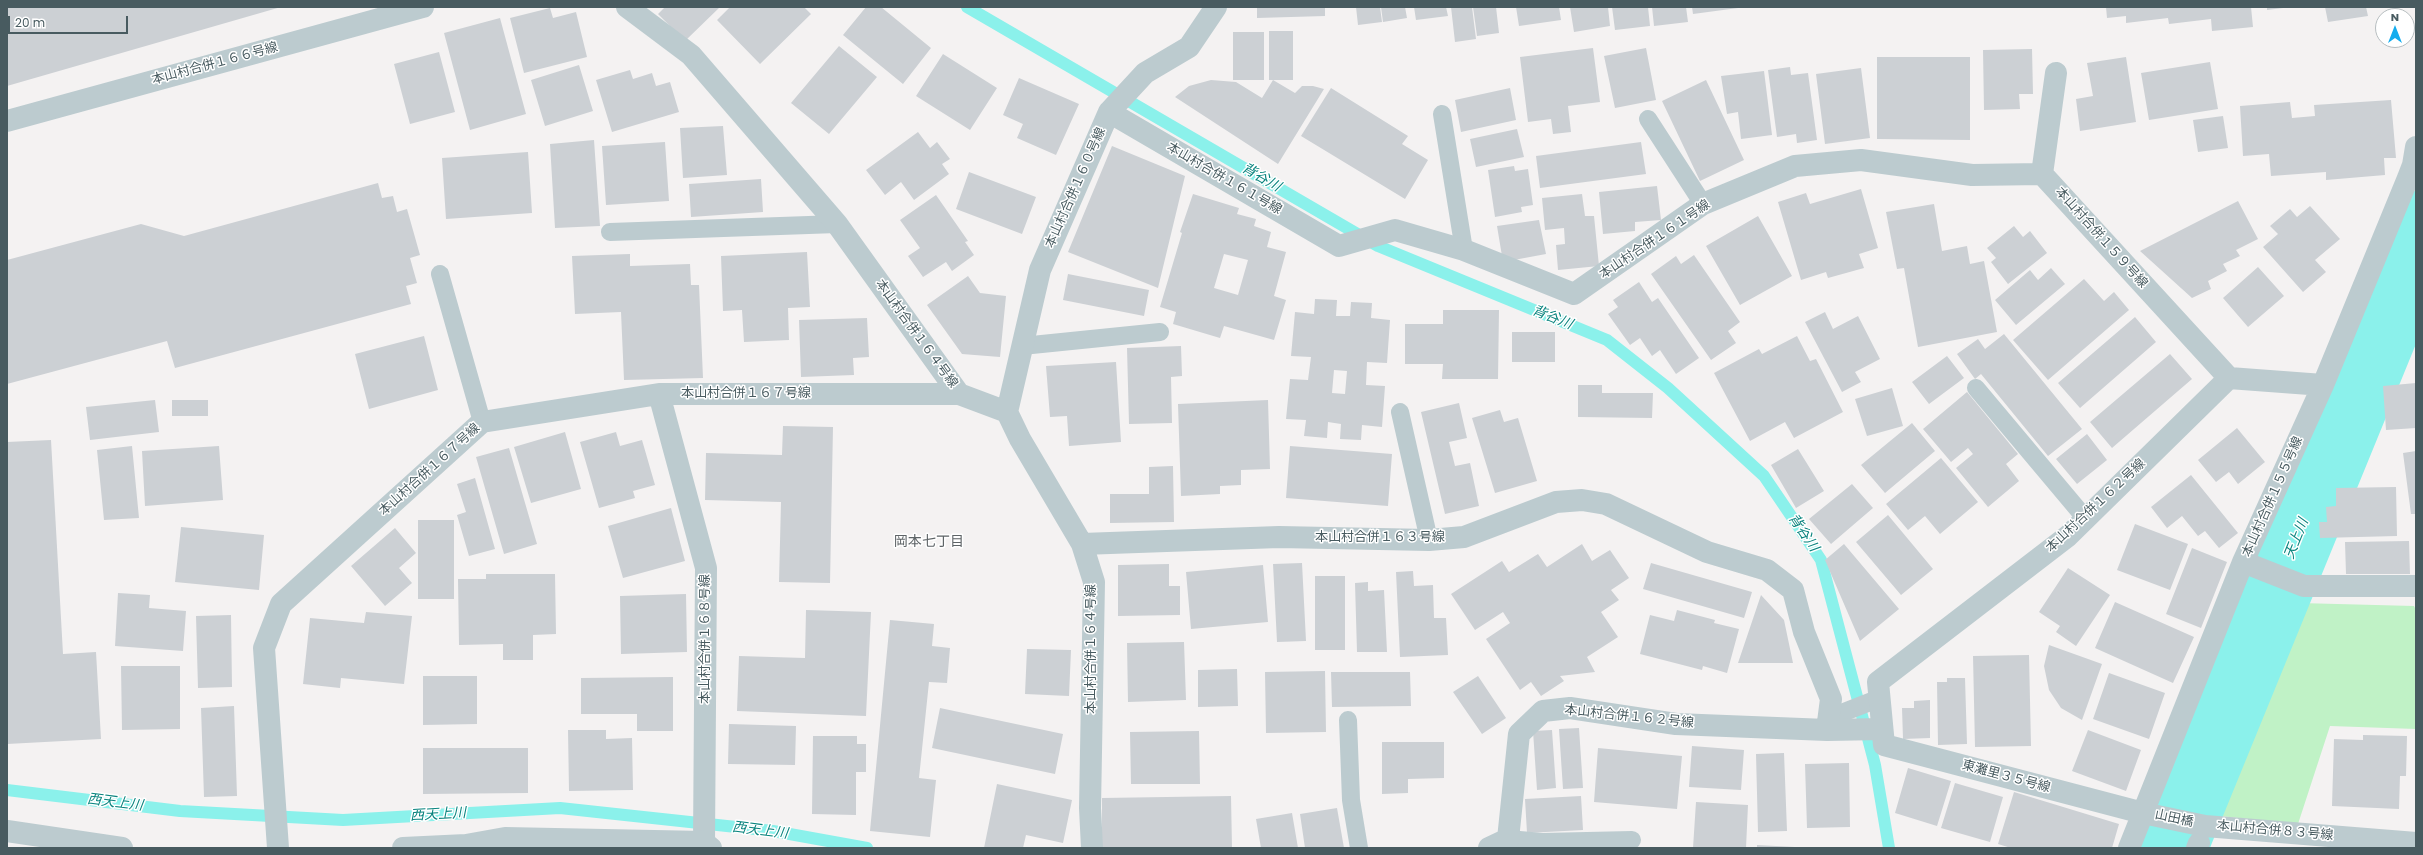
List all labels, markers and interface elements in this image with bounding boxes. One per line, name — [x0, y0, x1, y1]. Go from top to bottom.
scale bar — [10, 8, 130, 34]
north arrow — [2375, 8, 2415, 48]
text: N — [2391, 9, 2399, 25]
text: 20 m — [15, 14, 45, 31]
street label: 本山村合併１６６号線 — [150, 40, 280, 88]
street label: 本山村合併１６０号線 — [1042, 125, 1110, 251]
street label: 本山村合併１６１号線 — [1164, 140, 1284, 218]
water label: 背谷川 — [1239, 160, 1283, 196]
street label: 本山村合併１５９号線 — [2052, 184, 2150, 292]
street label: 本山村合併１６１号線 — [1597, 197, 1713, 283]
street label: 本山村合併１６４号線 — [871, 277, 961, 391]
water label: 背谷川 — [1529, 302, 1575, 334]
street label: 本山村合併１６７号線 — [681, 386, 811, 402]
street label: 本山村合併１６７号線 — [376, 421, 484, 519]
street label: 本山村合併１５５号線 — [2239, 434, 2307, 560]
street label: 本山村合併１６２号線 — [2043, 456, 2149, 556]
water label: 背谷川 — [1784, 511, 1822, 555]
water label: 天上川 — [2281, 516, 2313, 562]
street label: 本山村合併１６３号線 — [1315, 530, 1445, 546]
district label: 岡本七丁目 — [894, 534, 964, 550]
street label: 本山村合併１６８号線 — [698, 574, 714, 704]
street label: 本山村合併１６４号線 — [1084, 584, 1100, 714]
street label: 本山村合併１６２号線 — [1564, 702, 1694, 732]
street label: 東灘里３５号線 — [1960, 758, 2052, 796]
water label: 西天上川 — [86, 791, 144, 815]
water label: 西天上川 — [410, 805, 466, 825]
street label: 山田橋 — [2153, 807, 2195, 831]
street label: 本山村合併８３号線 — [2216, 818, 2334, 844]
water label: 西天上川 — [731, 819, 789, 843]

